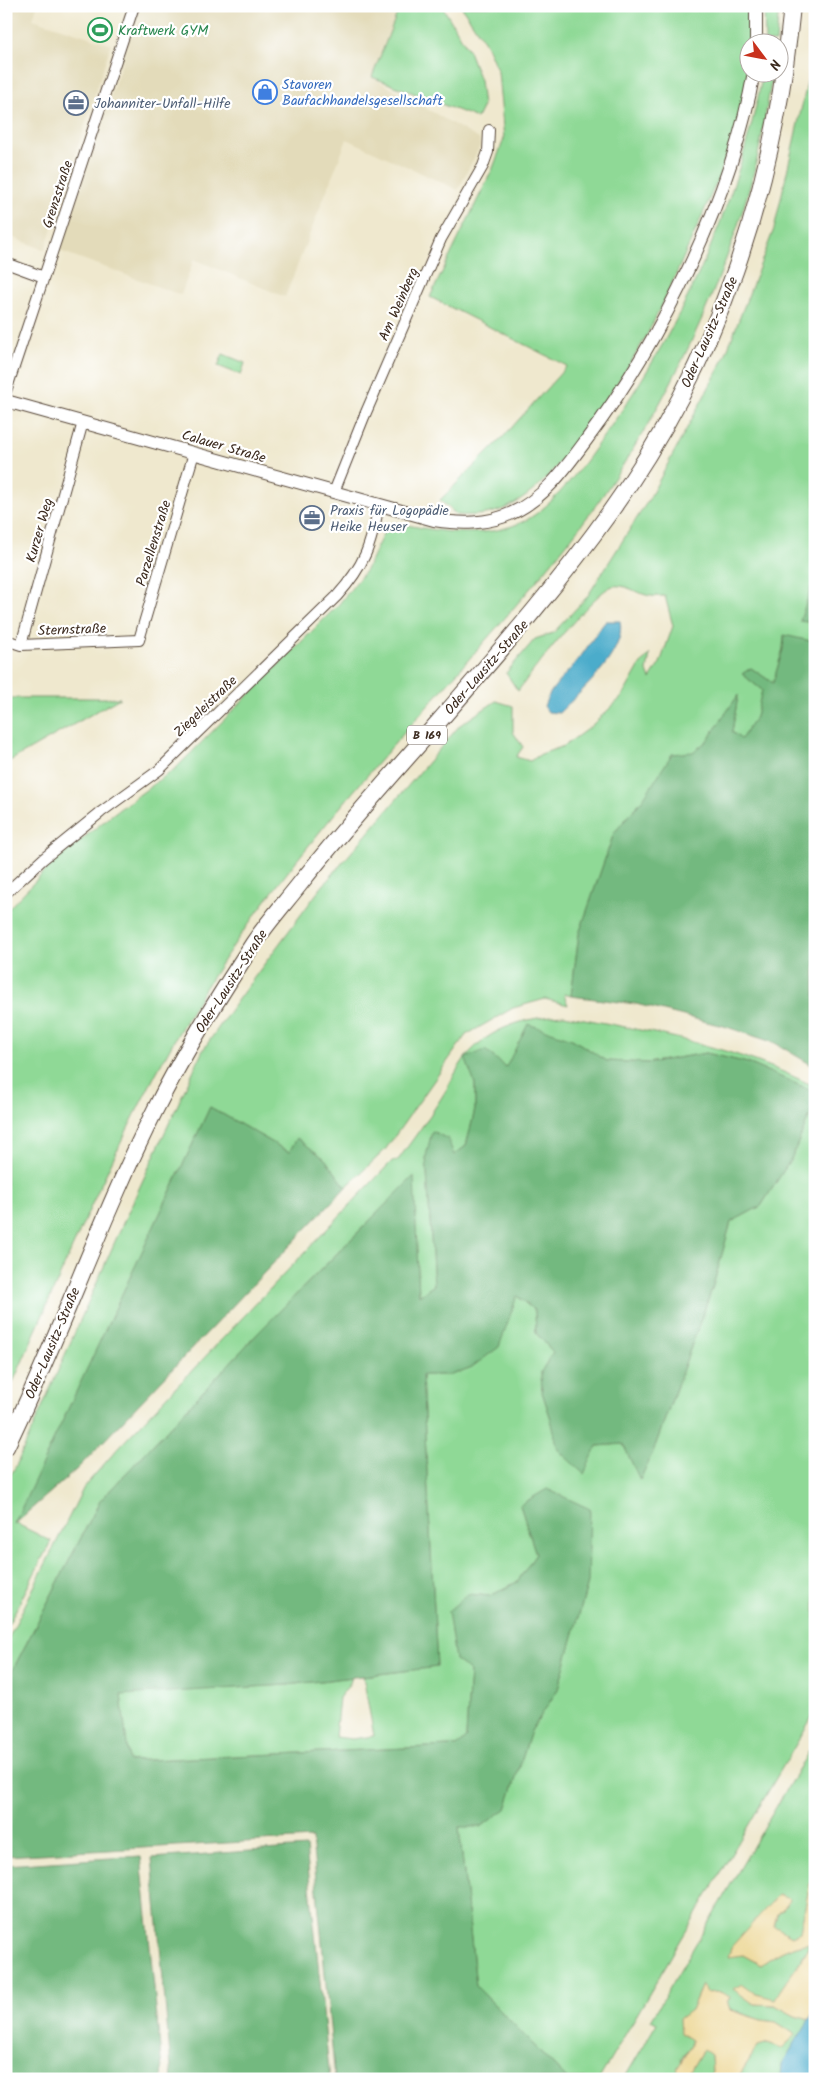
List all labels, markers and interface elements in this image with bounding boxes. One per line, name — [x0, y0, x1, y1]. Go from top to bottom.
sports icon: Kraftwerk GYM — [87, 17, 113, 43]
place label: Kraftwerk GYM — [118, 20, 208, 42]
north arrow — [738, 32, 788, 82]
text: N — [762, 55, 786, 74]
place label: Stavoren Baufachhandelsgesellschaft — [282, 74, 444, 112]
shop icon: Stavoren Baufachhandelsgesellschaft — [252, 79, 278, 105]
office icon: Johanniter-Unfall-Hilfe — [63, 90, 89, 116]
place label: Johanniter-Unfall-Hilfe — [94, 93, 231, 115]
street label: Grenzstraße — [37, 157, 79, 231]
street label: Am Weinberg — [373, 264, 425, 345]
street label: Oder-Lausitz-Straße — [676, 273, 745, 392]
street label: Calauer Straße — [179, 424, 269, 470]
street label: Kurzer Weg — [20, 495, 60, 565]
street label: Parzellenstraße — [130, 497, 178, 589]
place label: Praxis für Logopädie Heike Heuser — [330, 500, 450, 538]
office icon: Praxis für Logopädie Heike Heuser — [299, 505, 325, 531]
street label: Oder-Lausitz-Straße — [439, 615, 535, 720]
street label: Sternstraße — [38, 618, 107, 642]
street label: Ziegeleistraße — [169, 670, 243, 743]
road number: B 169 — [407, 726, 447, 744]
street label: Oder-Lausitz-Straße — [190, 925, 274, 1038]
street label: Oder-Lausitz-Straße — [19, 1283, 87, 1403]

